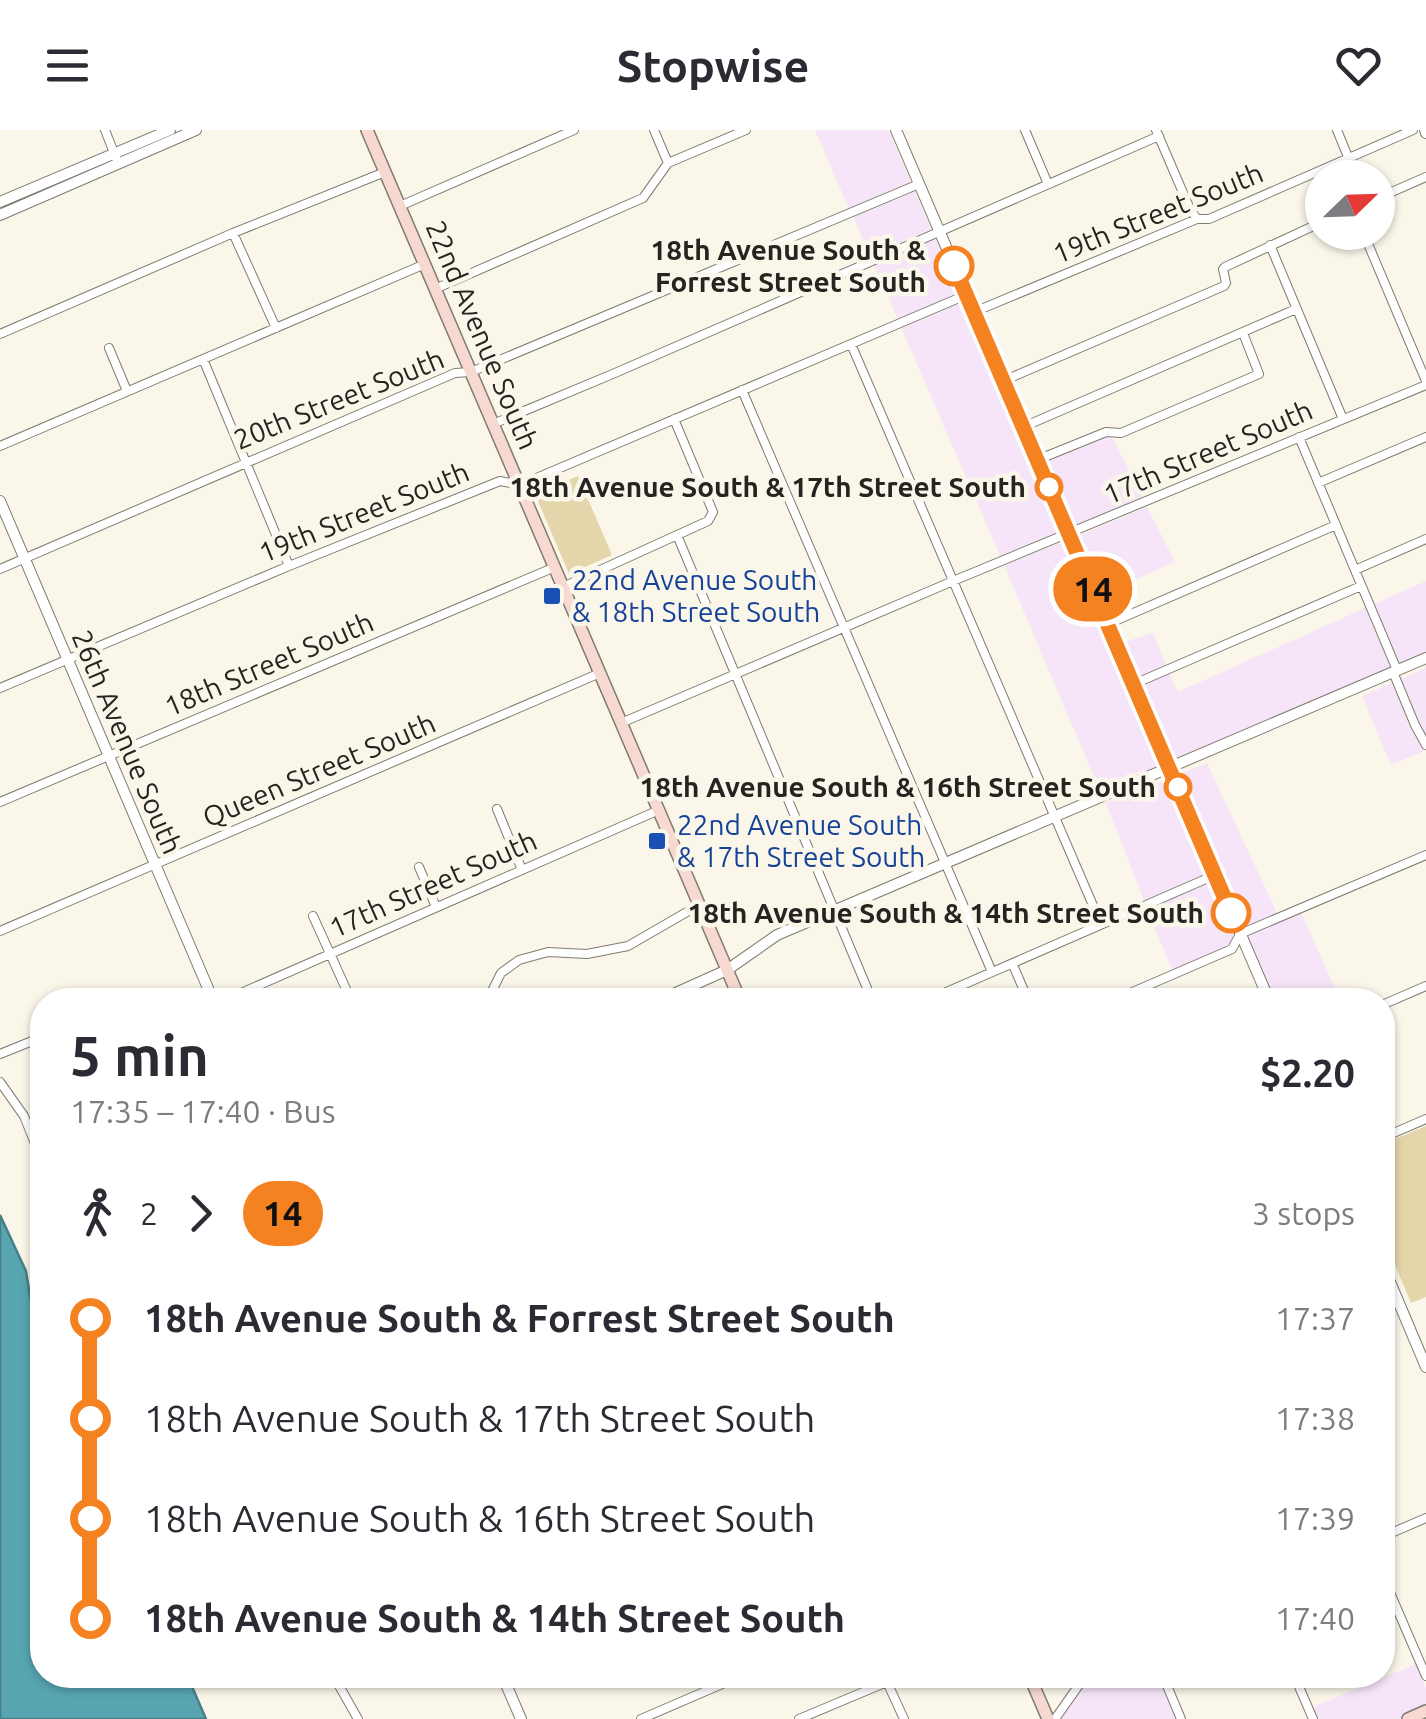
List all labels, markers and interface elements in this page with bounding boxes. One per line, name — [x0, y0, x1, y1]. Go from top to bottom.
icon: menu — [40, 38, 95, 93]
icon: heart — [1331, 38, 1386, 93]
text: Stopwise — [617, 40, 809, 91]
street label: 19th Street South — [1048, 156, 1267, 269]
north arrow — [1305, 160, 1395, 250]
map controls — [1305, 160, 1395, 250]
street label: 22nd Avenue South — [420, 216, 545, 454]
place label: 18th Avenue South & Forrest Street South — [651, 234, 927, 297]
marker: 18th Avenue South & Forrest Street South — [935, 247, 973, 285]
street label: 20th Street South — [229, 342, 448, 455]
street label: 17th Street South — [1099, 394, 1317, 509]
street label: 19th Street South — [254, 455, 473, 568]
place label: 18th Avenue South & 17th Street South — [509, 471, 1026, 502]
marker: 18th Avenue South & 17th Street South — [1036, 474, 1062, 500]
line badge: 14 — [1048, 556, 1138, 622]
place label: 22nd Avenue South & 18th Street South — [572, 564, 820, 627]
text: 14 — [1073, 569, 1113, 609]
marker: 22nd Avenue South & 18th Street South — [541, 585, 563, 607]
street label: 18th Street South — [160, 606, 378, 721]
street label: 26th Avenue South — [66, 625, 189, 858]
street label: Queen Street South — [198, 706, 440, 833]
place label: 18th Avenue South & 16th Street South — [639, 771, 1156, 802]
marker: 18th Avenue South & 16th Street South — [1165, 774, 1191, 800]
place label: 22nd Avenue South & 17th Street South — [677, 809, 925, 872]
street label: 17th Street South — [324, 824, 541, 943]
marker: 22nd Avenue South & 17th Street South — [646, 830, 668, 852]
marker: 18th Avenue South & 14th Street South — [1212, 894, 1250, 932]
place label: 18th Avenue South & 14th Street South — [687, 897, 1204, 928]
text: 5 min — [70, 1025, 209, 1086]
text: $2.20 — [1260, 1052, 1355, 1094]
text: 17:35 – 17:40 · Bus — [70, 1093, 336, 1129]
icon: walk — [70, 1186, 125, 1241]
icon: forward — [173, 1186, 228, 1241]
text: 14 — [263, 1193, 303, 1233]
text: 2 — [140, 1195, 158, 1231]
text: 3 stops — [1252, 1195, 1355, 1231]
text: 18th Avenue South & Forrest Street South — [144, 1297, 895, 1339]
text: 17:37 — [1275, 1300, 1355, 1336]
text: 18th Avenue South & 17th Street South — [144, 1397, 815, 1439]
text: 17:38 — [1275, 1400, 1355, 1436]
text: 18th Avenue South & 16th Street South — [144, 1497, 815, 1539]
text: 17:39 — [1275, 1500, 1355, 1536]
text: 18th Avenue South & 14th Street South — [144, 1597, 845, 1639]
text: 17:40 — [1275, 1600, 1355, 1636]

